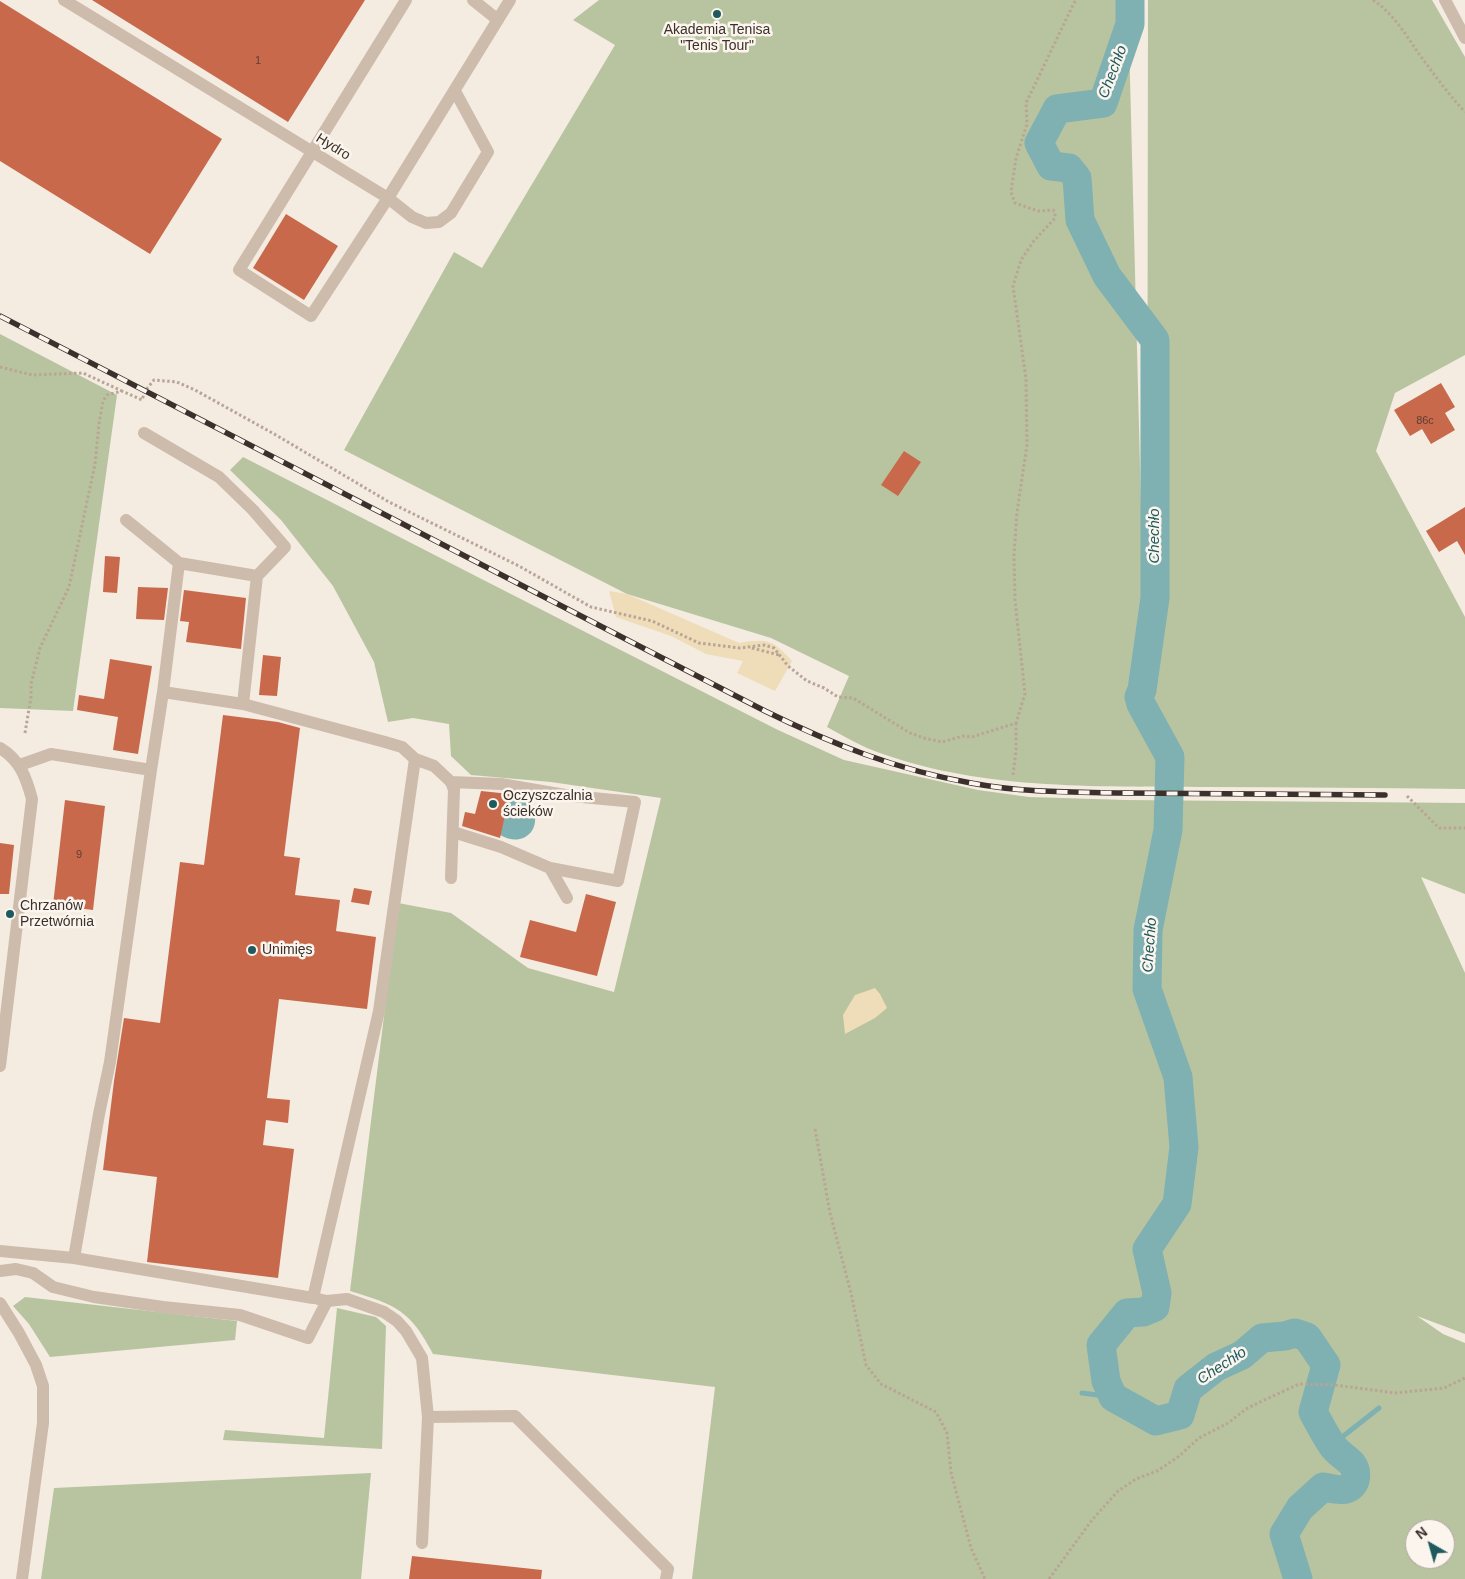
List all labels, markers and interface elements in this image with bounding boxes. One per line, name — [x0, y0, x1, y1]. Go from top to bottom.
marker: Akademia Tenisa "Tenis Tour" — [711, 8, 723, 20]
place label: Akademia Tenisa "Tenis Tour" — [664, 22, 770, 54]
water label: Chechło — [1095, 43, 1131, 101]
house number: 1 — [255, 54, 261, 68]
street label: Hydro — [313, 130, 353, 164]
house number: 86c — [1416, 414, 1434, 428]
water label: Chechło — [1146, 508, 1164, 564]
place label: Oczyszczalnia ścieków — [503, 788, 592, 820]
marker: Oczyszczalnia ścieków — [487, 798, 499, 810]
house number: 9 — [76, 848, 82, 862]
place label: Chrzanów Przetwórnia — [20, 898, 94, 930]
marker: Chrzanów Przetwórnia — [4, 908, 16, 920]
water label: Chechło — [1139, 917, 1161, 973]
place label: Unimięs — [262, 942, 313, 958]
marker: Unimięs — [246, 944, 258, 956]
water label: Chechło — [1194, 1343, 1250, 1389]
north arrow — [1405, 1519, 1455, 1569]
text: N — [1412, 1524, 1430, 1542]

